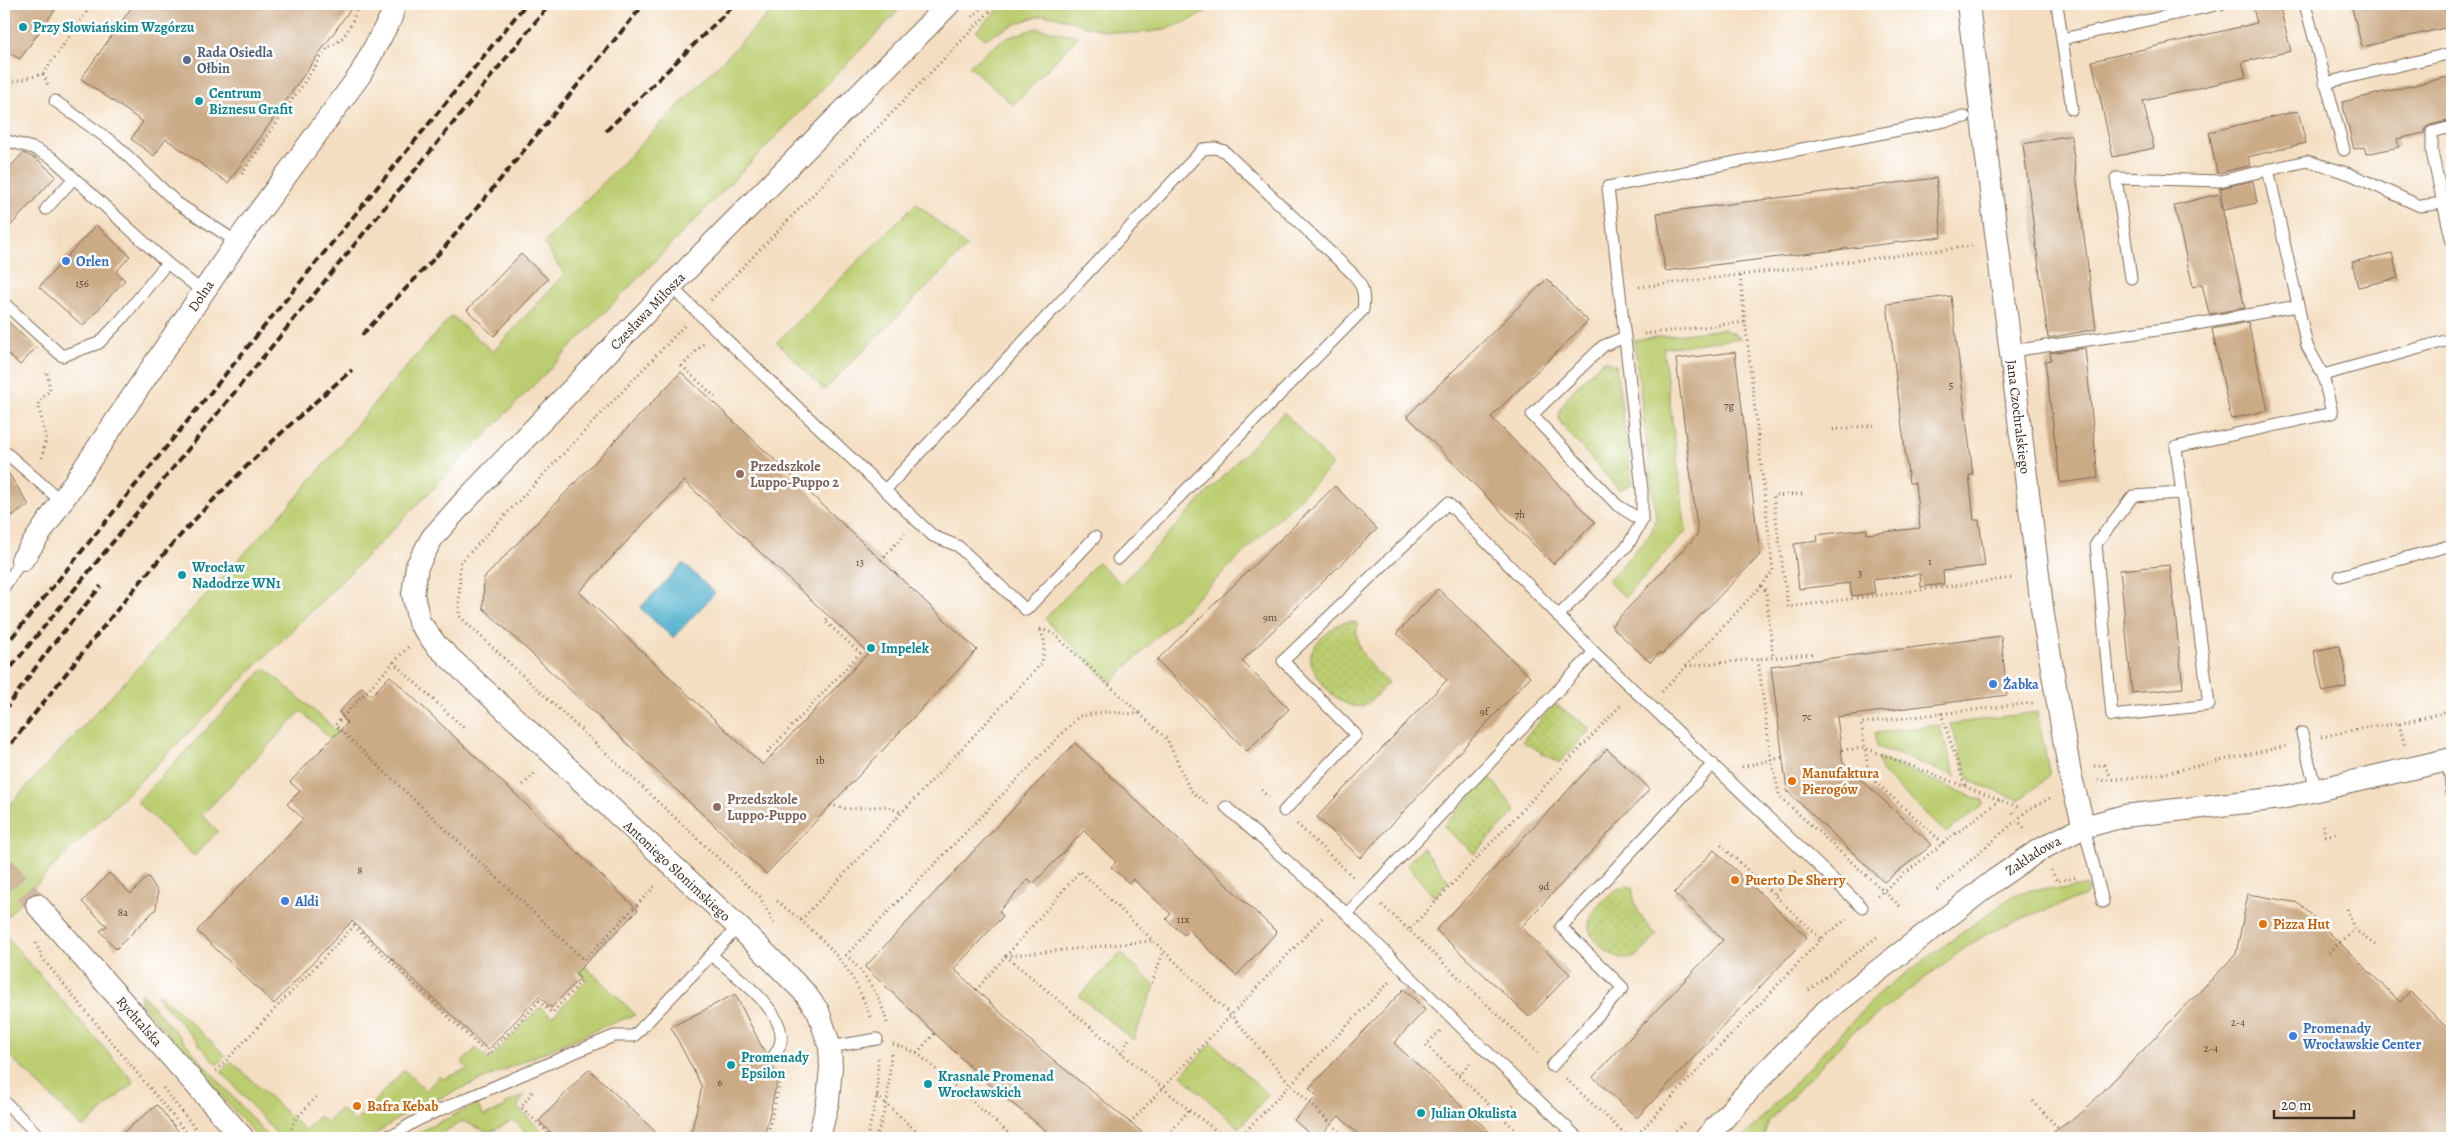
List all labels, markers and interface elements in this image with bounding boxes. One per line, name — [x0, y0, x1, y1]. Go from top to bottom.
place label: Przy Słowiańskim Wzgórzu — [33, 18, 195, 37]
marker: Przy Słowiańskim Wzgórzu — [17, 21, 29, 33]
place label: Rada Osiedla Ołbin — [197, 43, 273, 78]
marker: Rada Osiedla Ołbin — [181, 54, 193, 66]
place label: Centrum Biznesu Grafit — [209, 84, 293, 119]
marker: Centrum Biznesu Grafit — [193, 95, 205, 107]
place label: Orlen — [76, 252, 109, 271]
marker: Orlen — [60, 255, 72, 267]
street label: Czesława Miłosza — [606, 267, 689, 354]
house number: 156 — [75, 276, 89, 291]
street label: Dolna — [183, 276, 218, 315]
street label: Jana Czochralskiego — [2002, 359, 2035, 475]
house number: 5 — [1949, 378, 1954, 393]
house number: 7g — [1724, 398, 1735, 413]
place label: Przedszkole Luppo-Puppo 2 — [750, 457, 839, 492]
marker: Przedszkole Luppo-Puppo 2 — [734, 468, 746, 480]
house number: 7h — [1515, 507, 1525, 522]
house number: 1 — [1928, 554, 1932, 569]
house number: 13 — [856, 555, 864, 570]
place label: Wrocław Nadodrze WN1 — [191, 558, 281, 593]
house number: 3 — [1858, 566, 1862, 581]
marker: Wrocław Nadodrze WN1 — [176, 569, 188, 581]
house number: 9m — [1263, 610, 1277, 625]
place label: Impelek — [881, 639, 930, 658]
marker: Impelek — [865, 642, 877, 654]
place label: Żabka — [2003, 675, 2039, 694]
marker: Żabka — [1987, 678, 1999, 690]
house number: 9f — [1480, 704, 1490, 719]
house number: 7c — [1802, 709, 1812, 724]
house number: 1b — [815, 753, 825, 768]
place label: Manufaktura Pierogów — [1802, 764, 1880, 799]
marker: Manufaktura Pierogów — [1786, 775, 1798, 787]
place label: Przedszkole Luppo-Puppo — [727, 790, 807, 825]
marker: Przedszkole Luppo-Puppo — [711, 801, 723, 813]
street label: Antoniego Słonimskiego — [619, 816, 735, 926]
street label: Zakładowa — [2001, 831, 2064, 880]
house number: 8 — [357, 863, 363, 878]
place label: Puerto De Sherry — [1745, 871, 1846, 890]
marker: Puerto De Sherry — [1729, 874, 1741, 886]
house number: 9d — [1539, 879, 1550, 894]
place label: Aldi — [294, 892, 319, 911]
marker: Aldi — [279, 895, 291, 907]
house number: 8a — [118, 905, 129, 920]
house number: 11x — [1177, 912, 1190, 927]
place label: Pizza Hut — [2273, 915, 2330, 934]
marker: Pizza Hut — [2257, 918, 2269, 930]
street label: Rychtalska — [112, 992, 167, 1051]
house number: 2-4 — [2231, 1015, 2245, 1030]
place label: Promenady Wrocławskie Center — [2302, 1019, 2422, 1054]
marker: Promenady Wrocławskie Center — [2287, 1030, 2299, 1042]
house number: 2-4 — [2204, 1041, 2218, 1056]
place label: Promenady Epsilon — [741, 1048, 809, 1083]
marker: Promenady Epsilon — [725, 1059, 737, 1071]
place label: Krasnale Promenad Wrocławskich — [937, 1067, 1054, 1102]
house number: 6 — [717, 1075, 723, 1090]
marker: Krasnale Promenad Wrocławskich — [922, 1078, 934, 1090]
scale bar — [2274, 1087, 2354, 1119]
text: 20 m — [2281, 1095, 2312, 1115]
place label: Bafra Kebab — [367, 1097, 438, 1116]
marker: Bafra Kebab — [351, 1100, 363, 1112]
place label: Julian Okulista — [1431, 1104, 1517, 1123]
marker: Julian Okulista — [1415, 1107, 1427, 1119]

